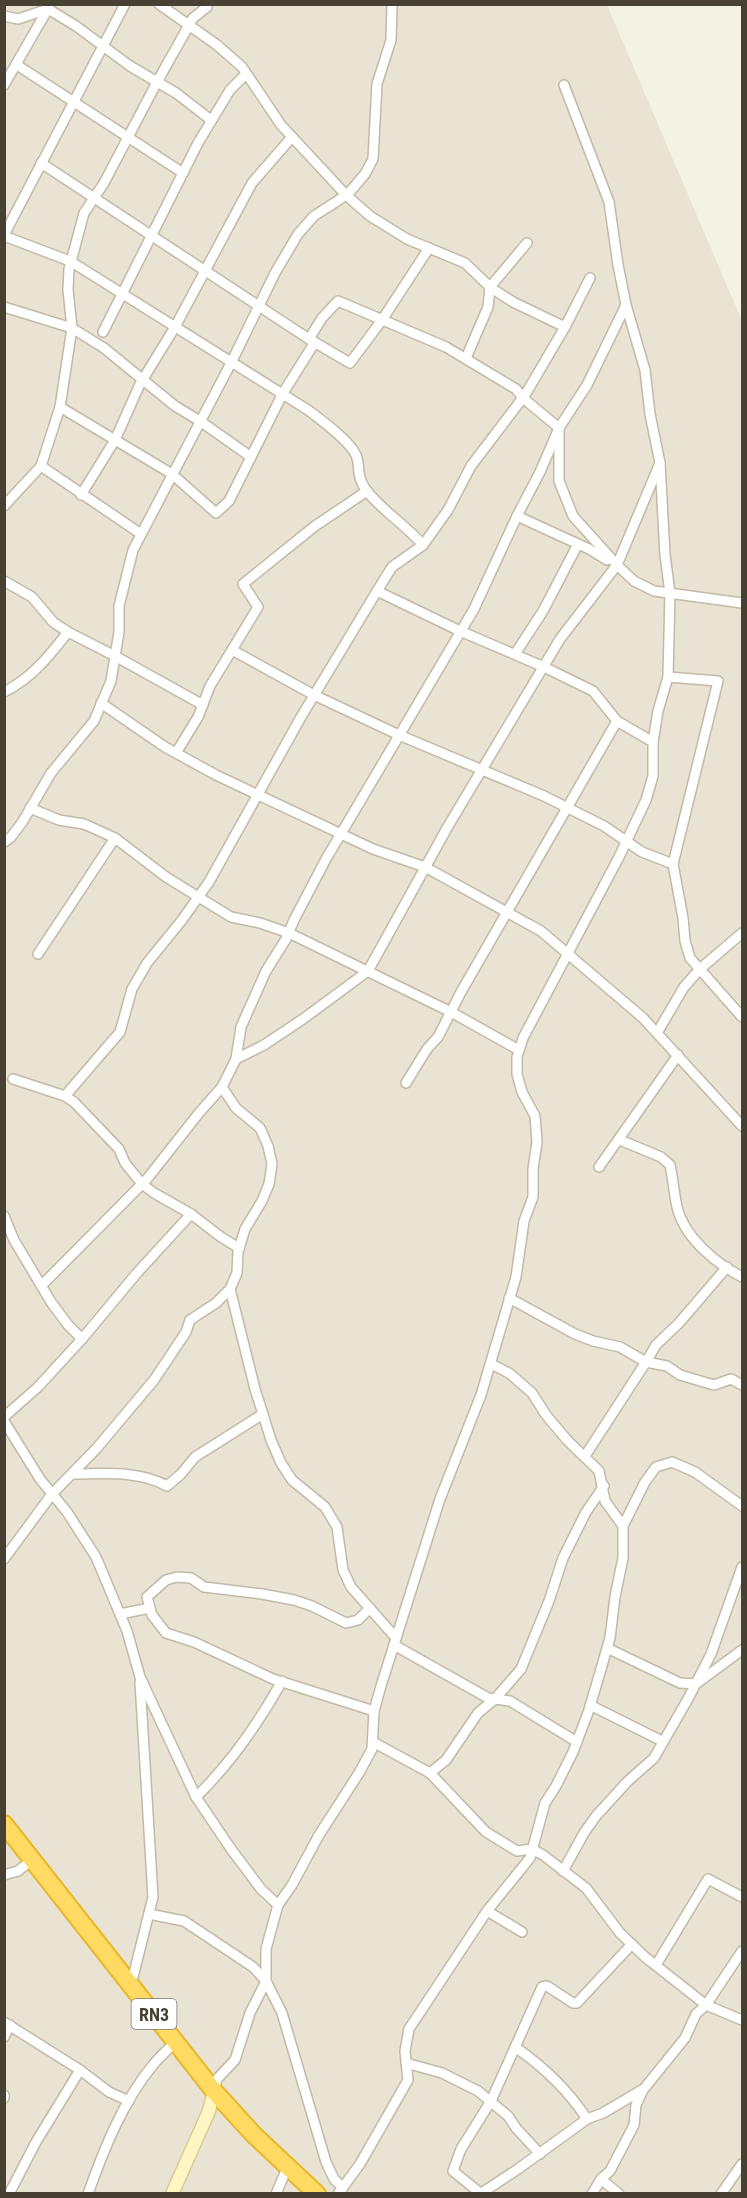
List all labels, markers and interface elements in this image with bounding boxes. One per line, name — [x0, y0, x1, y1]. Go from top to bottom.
road number: RN3 — [132, 1999, 176, 2029]

